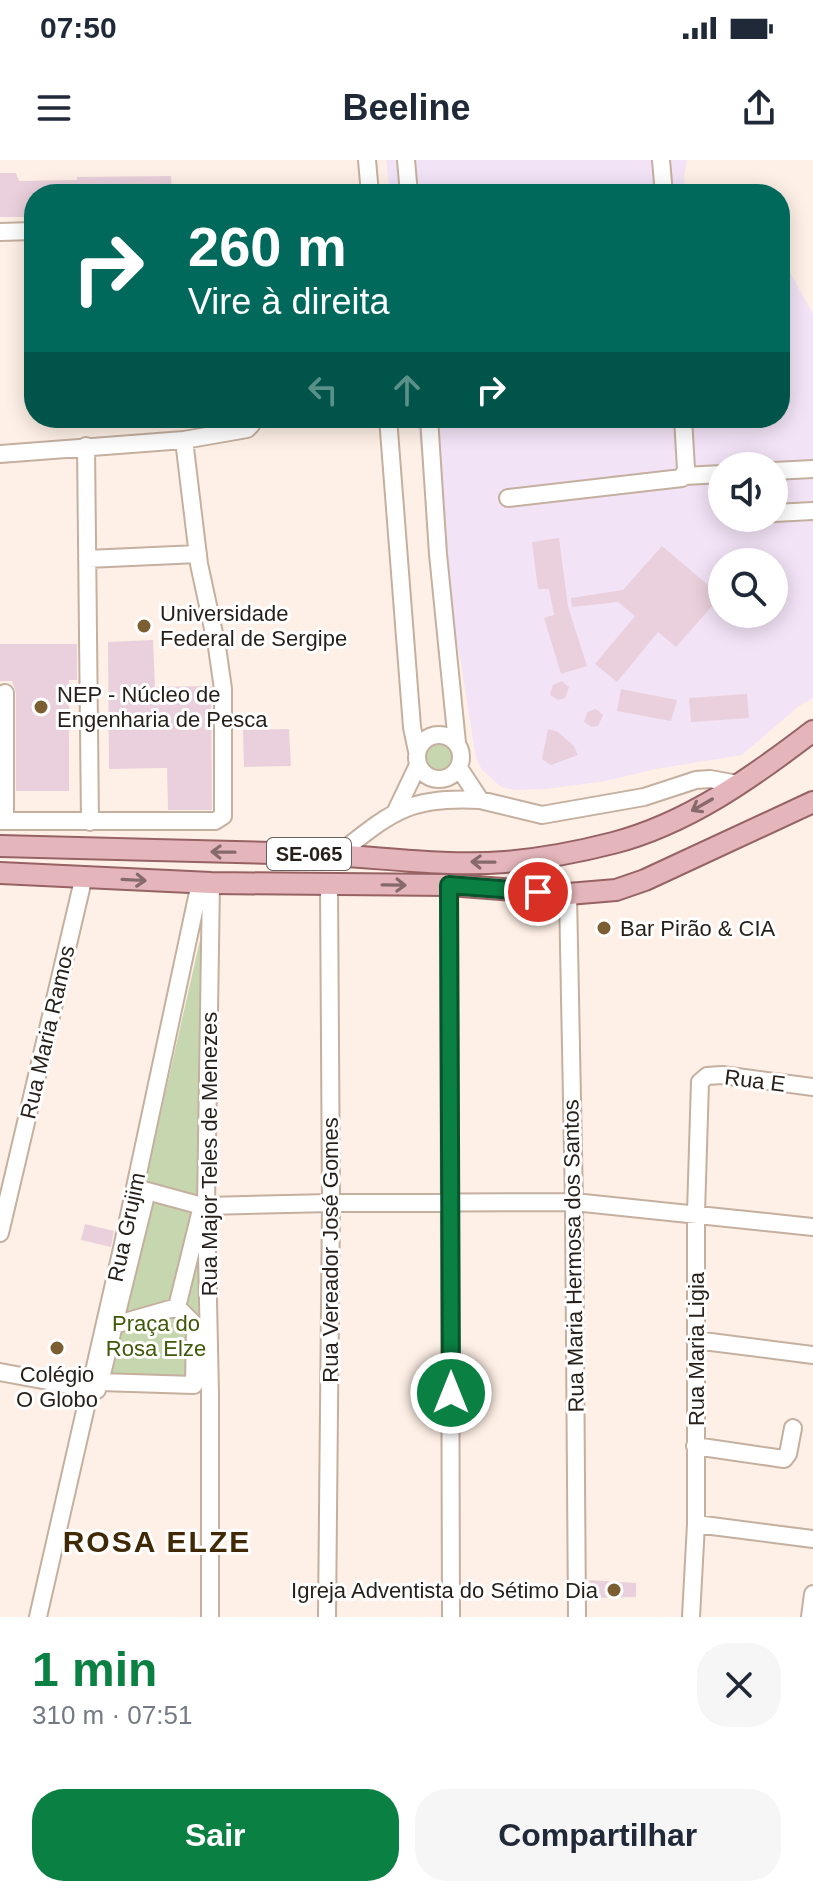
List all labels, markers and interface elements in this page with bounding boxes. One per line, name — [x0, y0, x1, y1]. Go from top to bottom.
text: 07:50 — [40, 11, 117, 44]
icon: menu — [32, 86, 76, 130]
icon: share — [737, 86, 781, 130]
text: Beeline — [342, 87, 471, 128]
text: 260 m — [188, 215, 347, 278]
icon: right — [56, 216, 160, 320]
text: Vire à direita — [188, 281, 389, 322]
icon: left — [301, 368, 345, 412]
icon: ahead — [385, 368, 429, 412]
icon: right — [469, 368, 513, 412]
map controls — [708, 452, 788, 628]
button: sound — [708, 452, 788, 532]
button: search — [708, 548, 788, 628]
place label: Universidade Federal de Sergipe — [160, 601, 347, 651]
marker: Universidade Federal de Sergipe — [135, 617, 153, 635]
place label: NEP - Núcleo de Engenharia de Pesca — [57, 682, 268, 732]
marker: NEP - Núcleo de Engenharia de Pesca — [32, 698, 50, 716]
one-way arrow — [690, 798, 714, 813]
road number: SE-065 — [267, 838, 351, 870]
one-way arrow — [210, 845, 237, 860]
one-way arrow — [470, 854, 497, 870]
pin — [504, 858, 572, 926]
icon: arrive — [516, 870, 560, 914]
one-way arrow — [120, 873, 147, 888]
one-way arrow — [380, 877, 407, 892]
place label: Bar Pirão & CIA — [620, 916, 776, 941]
marker: Bar Pirão & CIA — [595, 919, 613, 937]
street label: Rua Maria Ramos — [15, 943, 80, 1121]
street label: Rua Major Teles de Menezes — [197, 1012, 222, 1296]
street label: Rua E — [723, 1064, 787, 1097]
street label: Rua Maria Hermosa dos Santos — [558, 1099, 589, 1413]
street label: Rua Vereador José Gomes — [318, 1117, 343, 1383]
street label: Rua Grujim — [103, 1170, 150, 1284]
street label: Rua Maria Ligia — [684, 1271, 709, 1426]
park label: Praça do Rosa Elze — [106, 1311, 206, 1361]
marker: Colégio O Globo — [48, 1339, 66, 1357]
position arrow — [409, 1351, 493, 1435]
place label: Colégio O Globo — [16, 1362, 98, 1412]
district label: ROSA ELZE — [63, 1525, 251, 1558]
place label: Igreja Adventista do Sétimo Dia — [291, 1578, 599, 1603]
marker: Igreja Adventista do Sétimo Dia — [605, 1581, 623, 1599]
text: 1 min — [32, 1643, 157, 1696]
button: close — [697, 1643, 781, 1727]
text: 310 m · 07:51 — [32, 1700, 192, 1730]
button: Sair — [32, 1789, 399, 1881]
button: Compartilhar — [415, 1789, 781, 1881]

